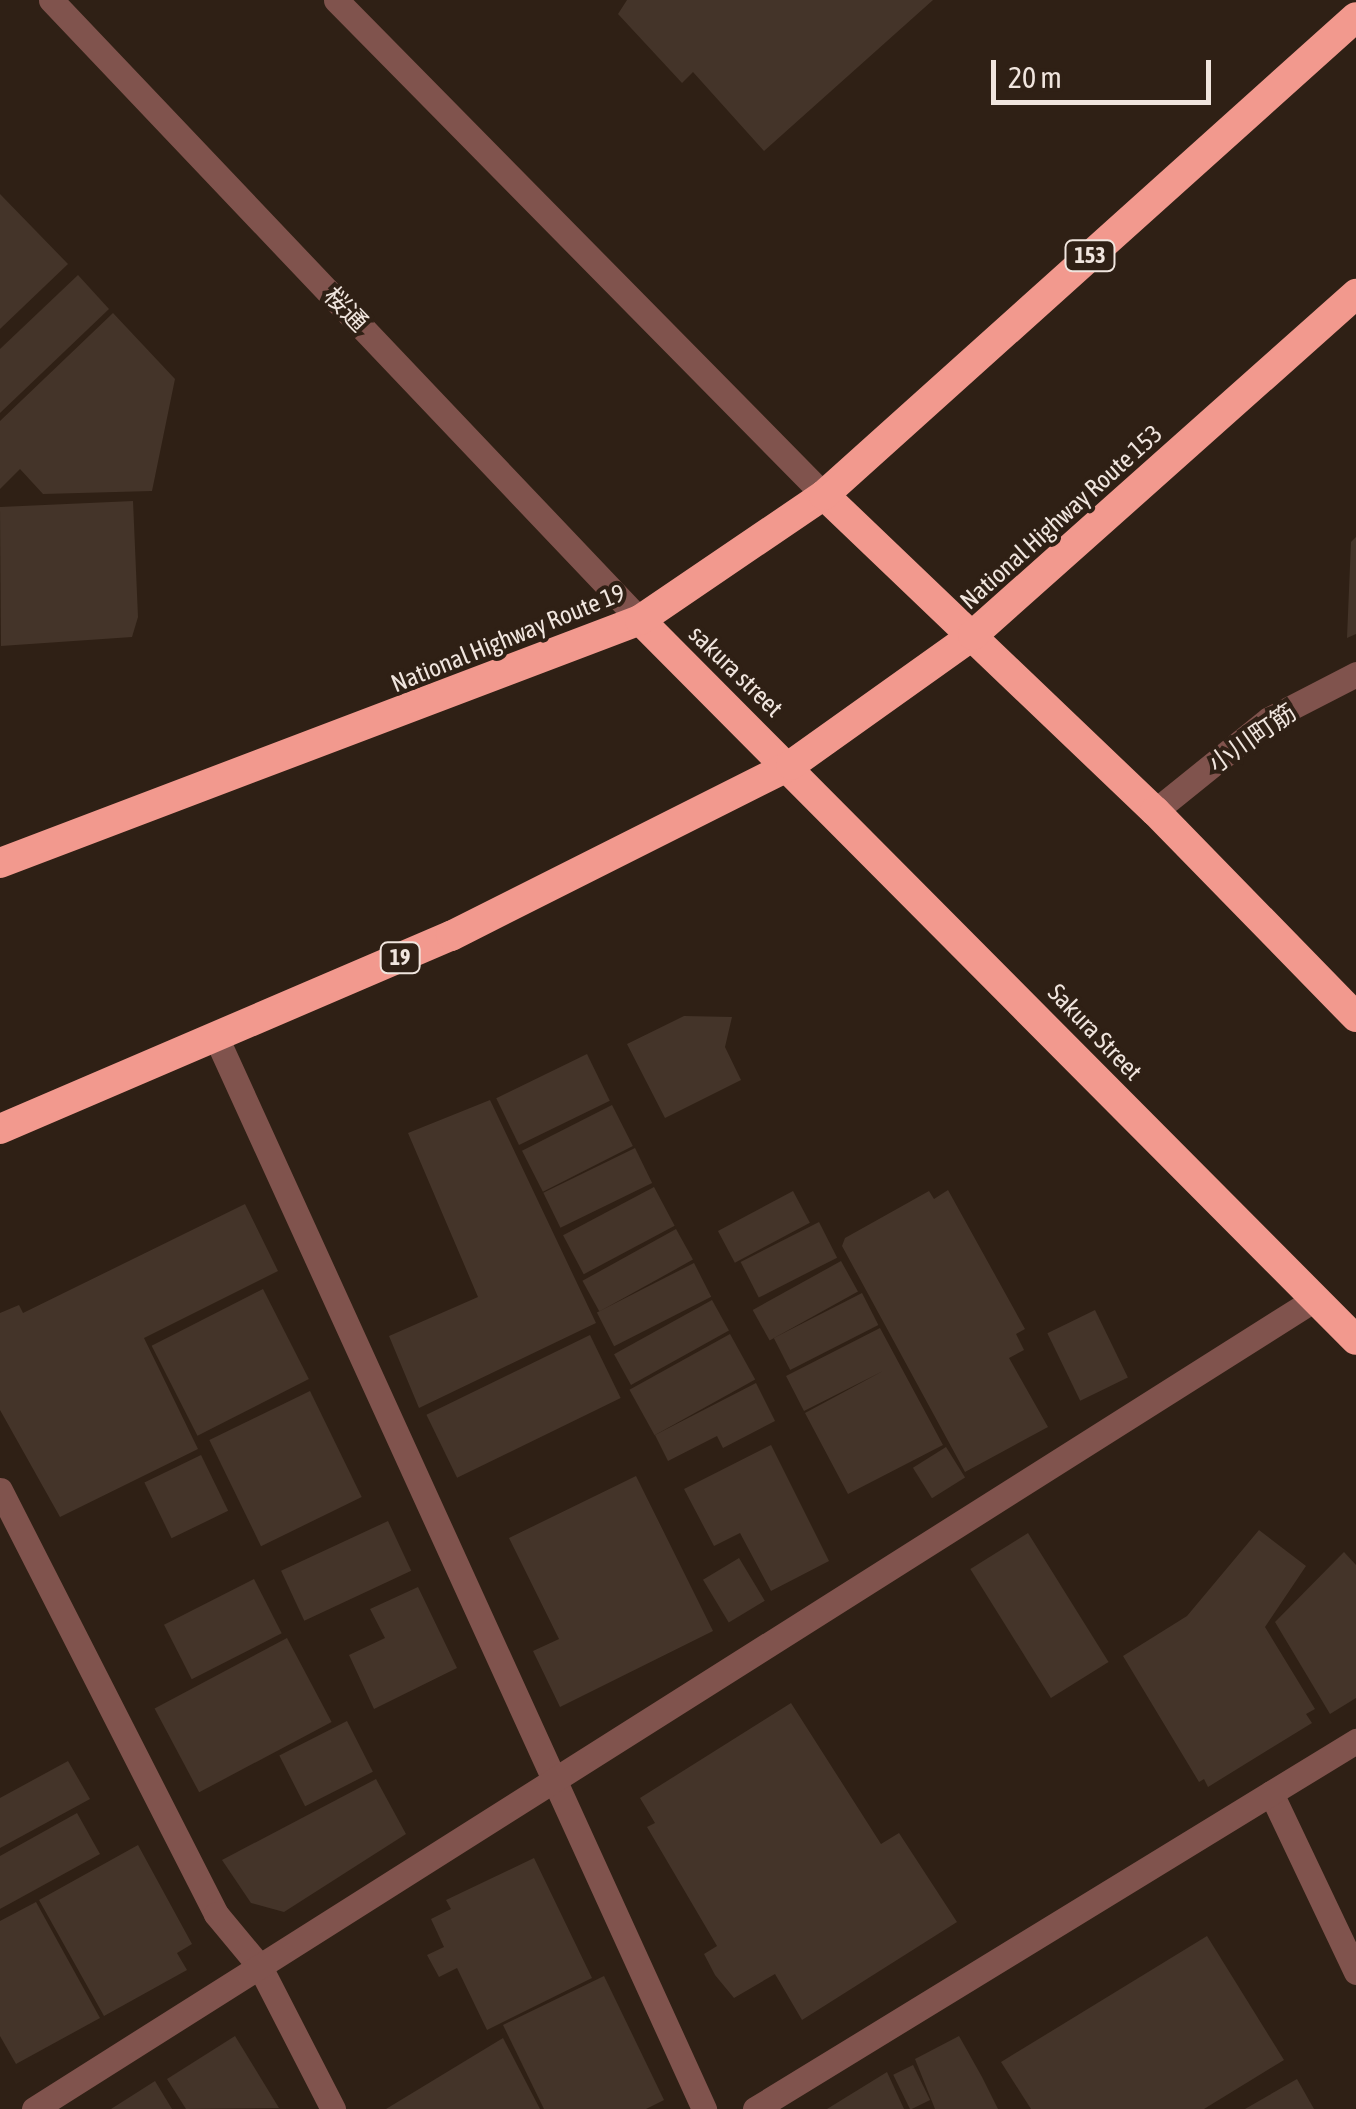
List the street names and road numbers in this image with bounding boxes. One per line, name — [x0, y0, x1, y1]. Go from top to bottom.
road number: 153 — [1062, 239, 1118, 273]
street label: 桜通 — [318, 281, 374, 337]
street label: National Highway Route 153 — [954, 418, 1168, 616]
street label: National Highway Route 19 — [387, 577, 629, 699]
street label: sakura street — [683, 619, 789, 723]
street label: 小川町筋 — [1202, 697, 1302, 779]
road number: 19 — [378, 941, 422, 975]
street label: Sakura Street — [1042, 978, 1148, 1086]

